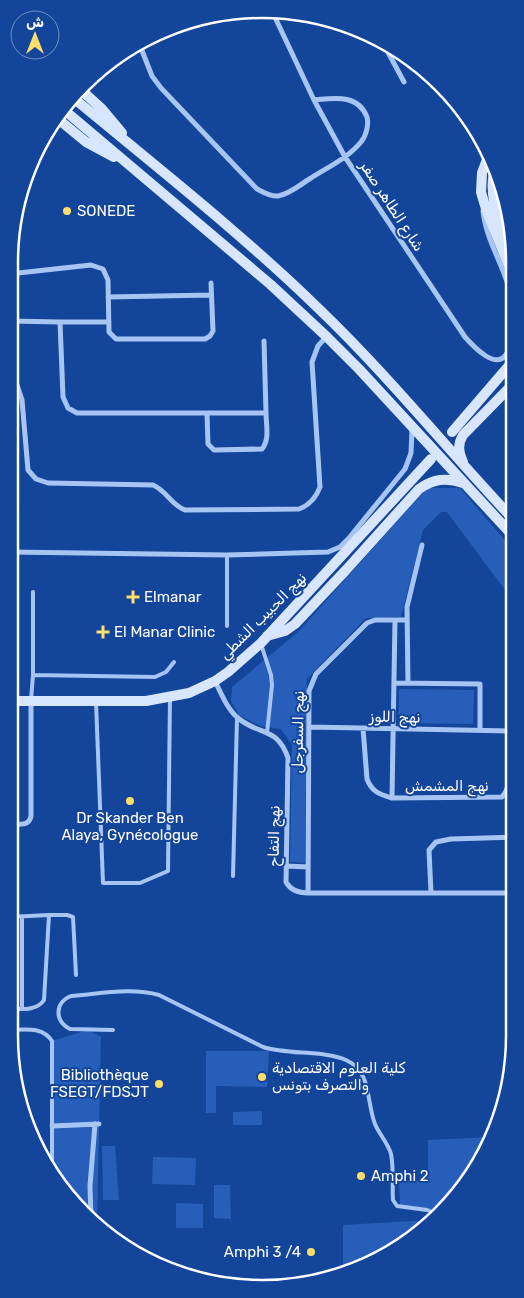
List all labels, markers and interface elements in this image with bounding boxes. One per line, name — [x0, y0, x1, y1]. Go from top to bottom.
north arrow — [10, 10, 60, 60]
text: ش — [26, 14, 44, 31]
street label: شارع الطاهر صفر — [354, 156, 428, 256]
place label: SONEDE — [77, 202, 135, 220]
marker: SONEDE — [61, 205, 73, 217]
street label: نهج الحبيب الشطي — [216, 569, 312, 665]
place label: Elmanar — [144, 588, 202, 606]
marker: Elmanar — [126, 590, 140, 604]
place label: El Manar Clinic — [114, 623, 215, 641]
marker: El Manar Clinic — [96, 625, 110, 639]
street label: نهج السفرجل — [288, 690, 310, 774]
street label: نهج اللوز — [368, 708, 421, 728]
street label: نهج المشمش — [405, 777, 489, 797]
marker: Dr Skander Ben Alaya, Gynécologue — [124, 795, 136, 807]
street label: نهج التفاح — [264, 805, 286, 867]
place label: Dr Skander Ben Alaya, Gynécologue — [62, 809, 199, 844]
place label: كلية العلوم الاقتصادية والتصرف بتونس — [272, 1059, 406, 1095]
place label: Bibliothèque FSEGT/FDSJT — [50, 1066, 149, 1101]
marker: كلية العلوم الاقتصادية والتصرف بتونس — [256, 1071, 268, 1083]
marker: Bibliothèque FSEGT/FDSJT — [153, 1078, 165, 1090]
place label: Amphi 2 — [371, 1167, 429, 1185]
marker: Amphi 2 — [355, 1170, 367, 1182]
place label: Amphi 3 /4 — [224, 1243, 301, 1261]
marker: Amphi 3 /4 — [305, 1246, 317, 1258]

